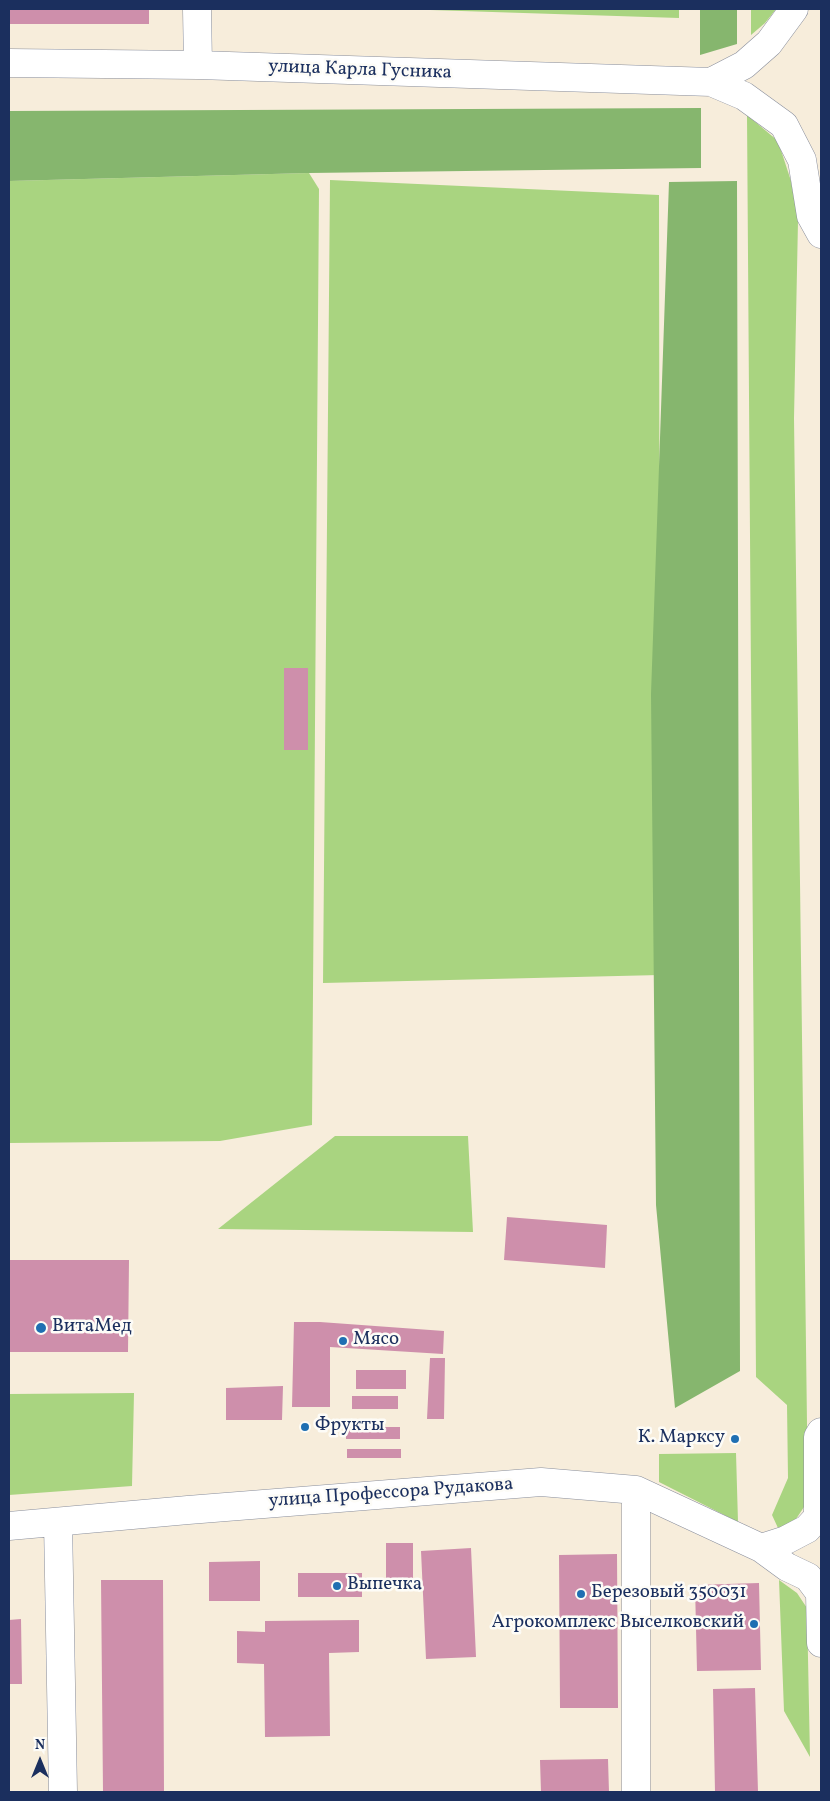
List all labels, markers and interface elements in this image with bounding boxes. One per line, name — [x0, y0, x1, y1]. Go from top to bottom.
street label: улица Карла Гусника — [268, 56, 452, 86]
place label: ВитаMед — [52, 1317, 132, 1339]
marker: ВитаMед — [34, 1321, 48, 1335]
place label: Мясо — [353, 1330, 399, 1352]
marker: Мясо — [337, 1335, 349, 1347]
place label: Фрукты — [315, 1416, 384, 1438]
marker: Фрукты — [299, 1421, 311, 1433]
place label: К. Марксу — [638, 1428, 725, 1450]
marker: К. Марксу — [729, 1433, 741, 1445]
street label: улица Профессора Рудакова — [268, 1474, 514, 1514]
place label: Выпечка — [347, 1575, 422, 1597]
marker: Выпечка — [331, 1580, 343, 1592]
place label: Березовый 350031 — [591, 1583, 747, 1605]
marker: Березовый 350031 — [575, 1588, 587, 1600]
place label: Агрокомплекс Выселковский — [492, 1613, 744, 1635]
marker: Агрокомплекс Выселковский — [748, 1618, 760, 1630]
north arrow — [15, 1736, 65, 1786]
text: N — [35, 1736, 45, 1755]

